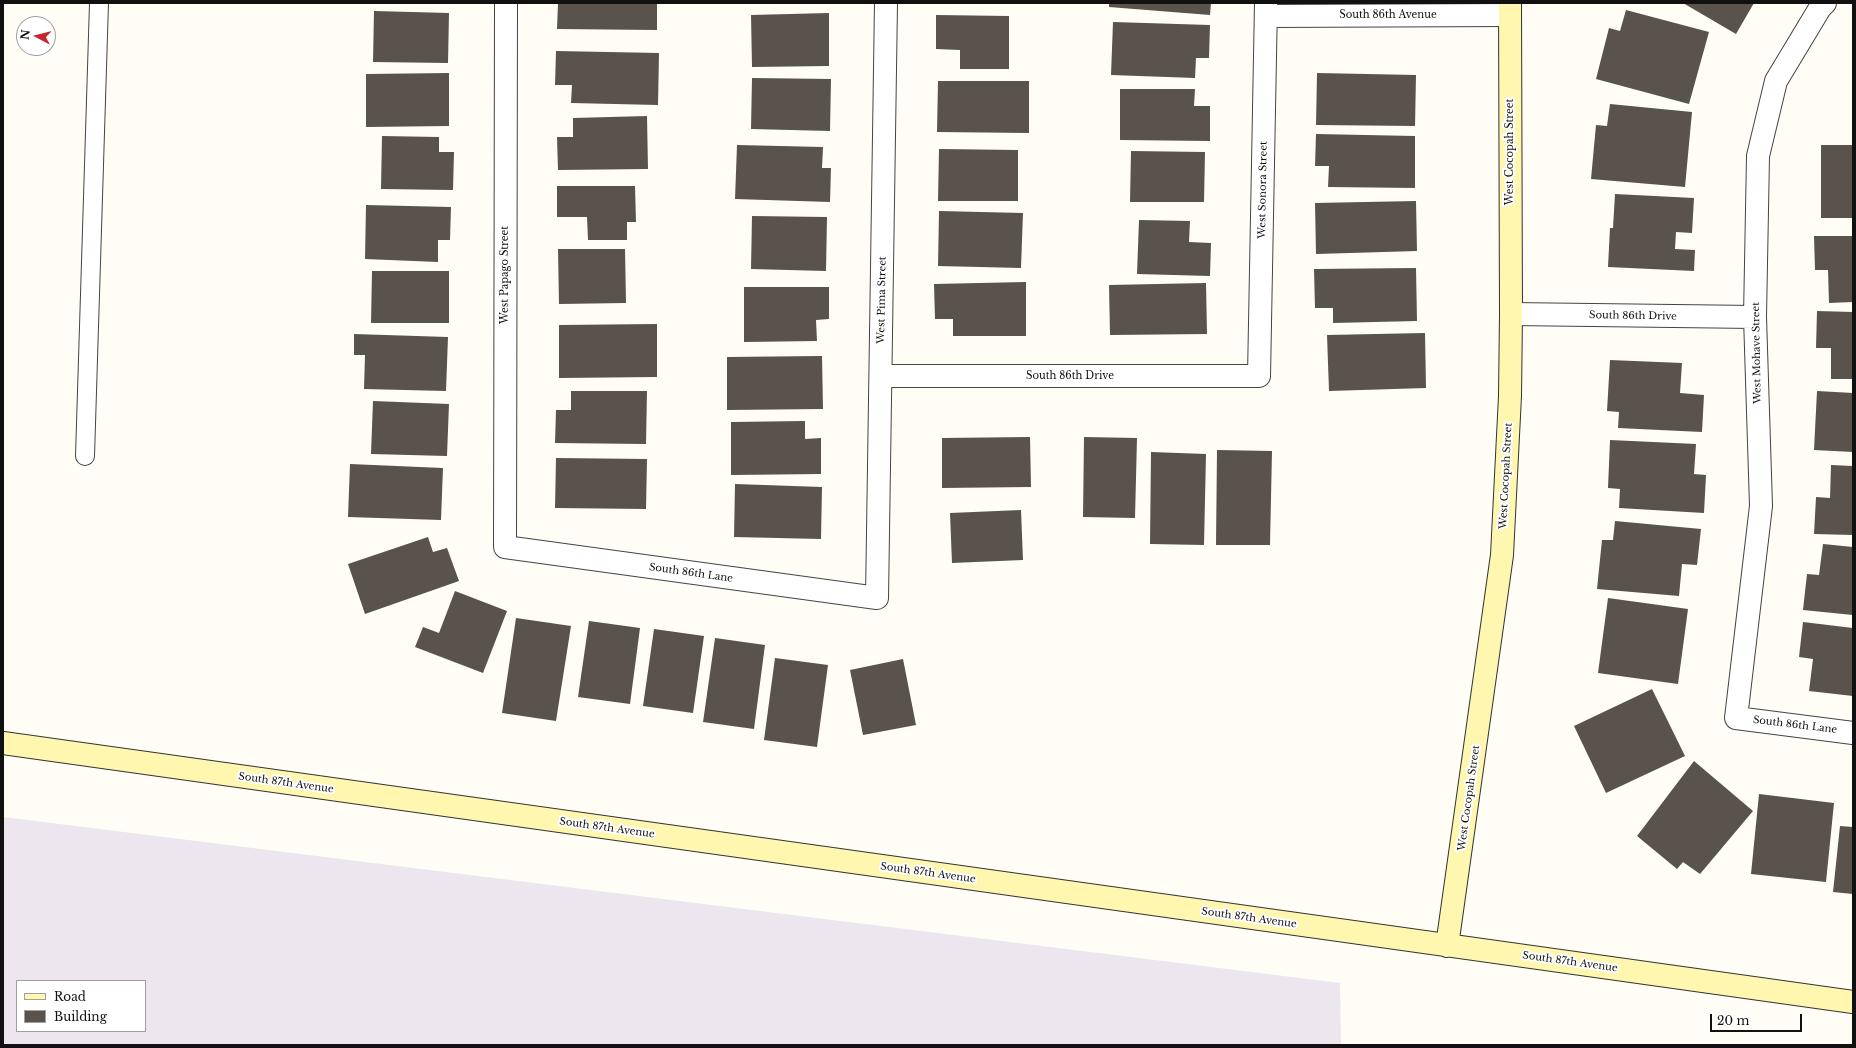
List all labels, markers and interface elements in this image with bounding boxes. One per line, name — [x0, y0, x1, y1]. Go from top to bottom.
street label: South 86th Avenue — [1339, 9, 1437, 21]
north arrow — [16, 16, 56, 56]
text: N — [18, 29, 33, 41]
street label: West Cocopah Street — [1504, 99, 1516, 205]
street label: West Sonora Street — [1256, 141, 1270, 239]
street label: West Papago Street — [499, 226, 511, 324]
street label: West Pima Street — [875, 256, 889, 344]
street label: West Mohave Street — [1750, 302, 1764, 404]
street label: South 86th Drive — [1589, 309, 1677, 323]
street label: South 86th Drive — [1026, 370, 1114, 382]
street label: West Cocopah Street — [1497, 422, 1515, 530]
street label: South 86th Lane — [648, 561, 734, 585]
street label: South 86th Lane — [1752, 714, 1838, 736]
street label: West Cocopah Street — [1456, 744, 1482, 852]
street label: South 87th Avenue — [238, 770, 334, 796]
street label: South 87th Avenue — [559, 815, 655, 841]
street label: South 87th Avenue — [880, 860, 976, 886]
street label: South 87th Avenue — [1201, 905, 1297, 931]
street label: South 87th Avenue — [1522, 949, 1618, 975]
legend — [16, 980, 146, 1032]
text: Road — [54, 989, 86, 1004]
scale bar — [1712, 1006, 1804, 1032]
text: Building — [54, 1009, 107, 1024]
text: 20 m — [1717, 1013, 1749, 1028]

